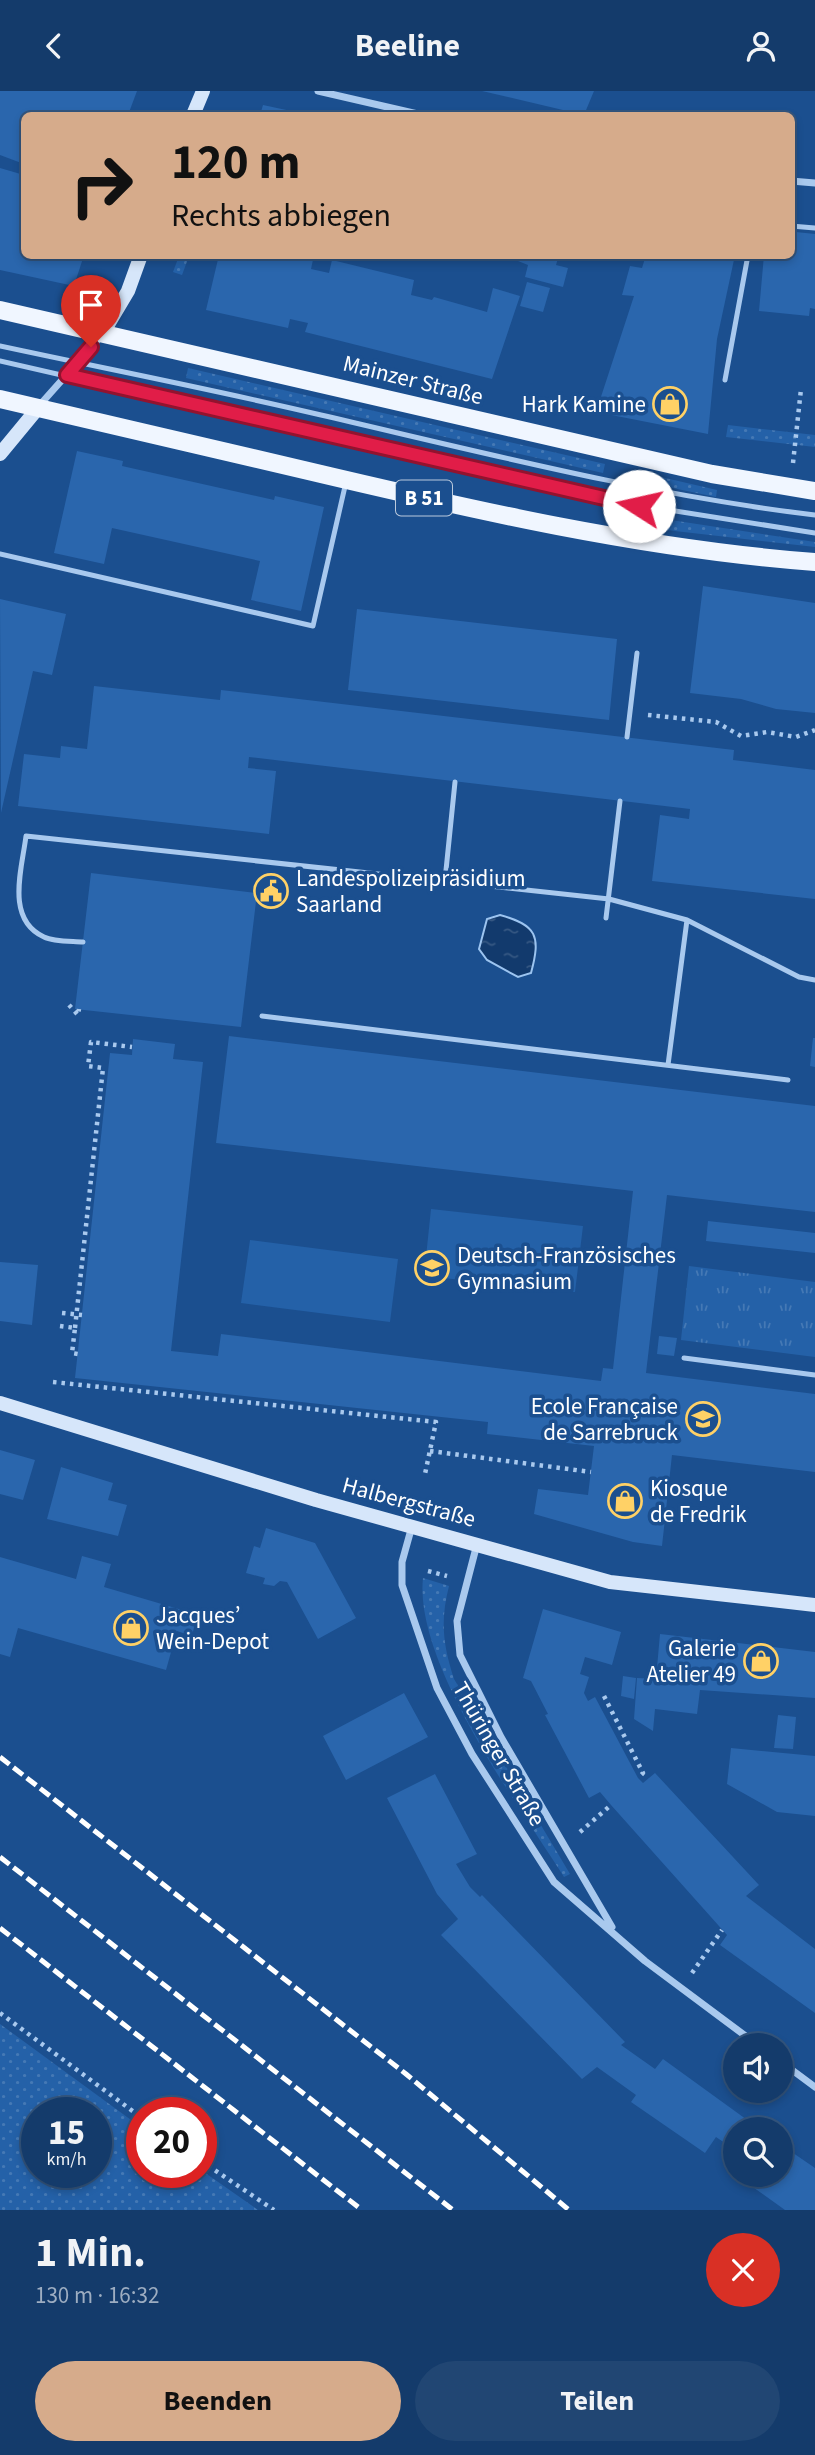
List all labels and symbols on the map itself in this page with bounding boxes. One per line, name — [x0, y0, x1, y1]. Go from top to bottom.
pin — [61, 275, 121, 347]
street label: Mainzer Straße — [339, 347, 487, 413]
shop icon: Hark Kamine — [651, 385, 689, 423]
place label: Hark Kamine — [522, 388, 646, 421]
position arrow — [602, 469, 676, 543]
road number: B 51 — [396, 481, 452, 515]
place label: Landespolizeipräsidium Saarland — [296, 862, 526, 921]
public building icon: Landespolizeipräsidium Saarland — [252, 872, 290, 910]
place label: Deutsch-Französisches Gymnasium — [457, 1239, 676, 1298]
school or university icon: Deutsch-Französisches Gymnasium — [413, 1249, 451, 1287]
place label: Ecole Française de Sarrebruck — [531, 1390, 679, 1449]
school or university icon: Ecole Française de Sarrebruck — [684, 1400, 722, 1438]
street label: Halbergstraße — [339, 1468, 479, 1536]
place label: Kiosque de Fredrik — [650, 1472, 747, 1531]
shop icon: Kiosque de Fredrik — [606, 1482, 644, 1520]
place label: Jacques’ Wein-Depot — [156, 1599, 269, 1658]
shop icon: Jacques’ Wein-Depot — [112, 1609, 150, 1647]
place label: Galerie Atelier 49 — [647, 1632, 736, 1691]
shop icon: Galerie Atelier 49 — [742, 1642, 780, 1680]
street label: Thüringer Straße — [444, 1676, 554, 1832]
speed limit sign: 20 — [126, 2097, 217, 2188]

